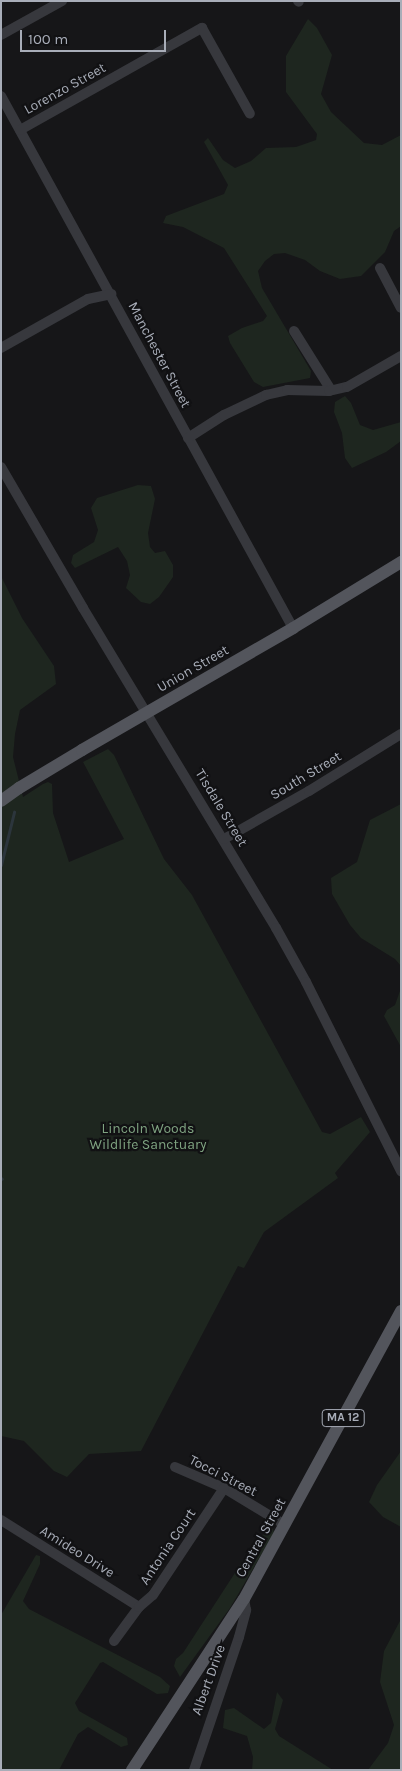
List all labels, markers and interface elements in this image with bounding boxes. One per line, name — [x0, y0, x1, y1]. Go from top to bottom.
scale bar — [22, 20, 169, 52]
text: 100 m — [28, 30, 68, 48]
street label: Lorenzo Street — [21, 60, 109, 118]
street label: Manchester Street — [124, 299, 194, 411]
street label: Union Street — [154, 642, 232, 696]
street label: South Street — [267, 748, 345, 804]
street label: Tisdale Street — [191, 766, 251, 850]
park label: Lincoln Woods Wildlife Sanctuary — [89, 1121, 207, 1154]
road number: MA 12 — [320, 1409, 366, 1428]
street label: Tocci Street — [186, 1452, 260, 1500]
street label: Central Street — [232, 1495, 290, 1581]
street label: Antonia Court — [136, 1506, 200, 1588]
street label: Amideo Drive — [37, 1522, 117, 1582]
street label: Albert Drive — [188, 1642, 230, 1718]

